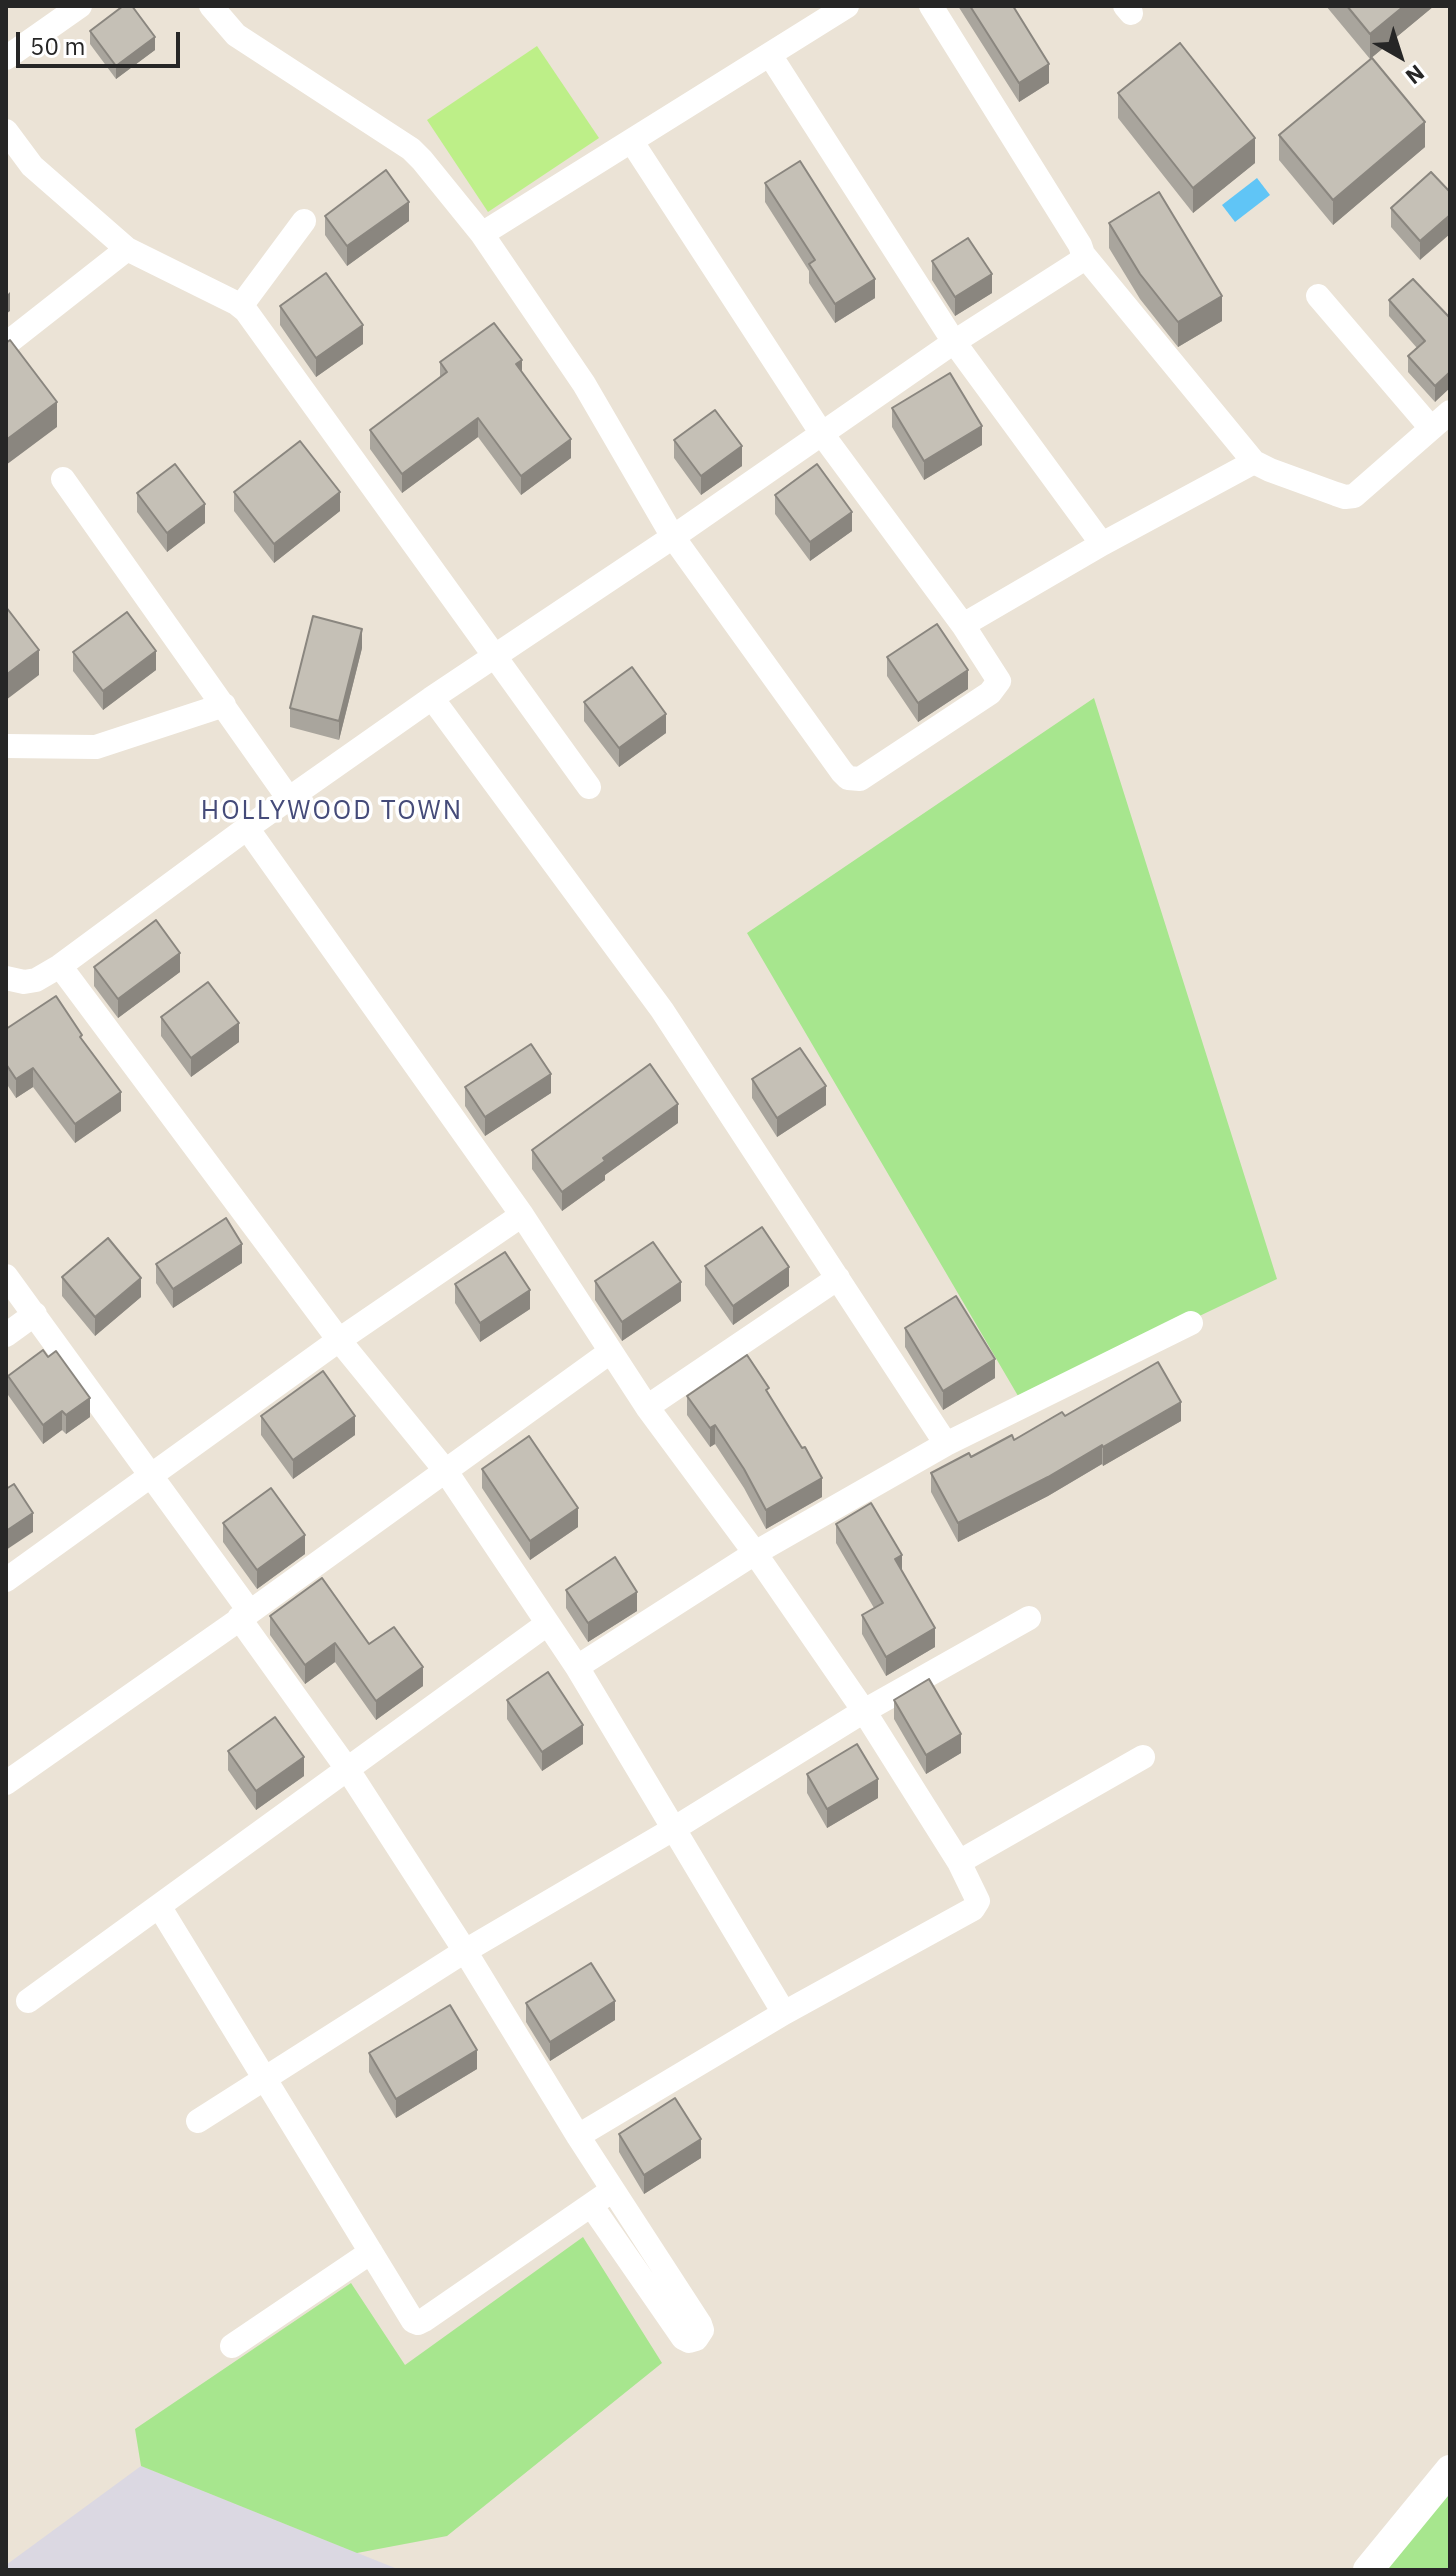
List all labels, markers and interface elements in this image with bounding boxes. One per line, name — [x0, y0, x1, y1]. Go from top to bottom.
scale bar — [20, 16, 184, 66]
north arrow — [1360, 16, 1440, 96]
text: 50 m — [30, 30, 85, 62]
text: N — [1400, 59, 1431, 91]
district label: HOLLYWOOD TOWN — [201, 795, 463, 827]

